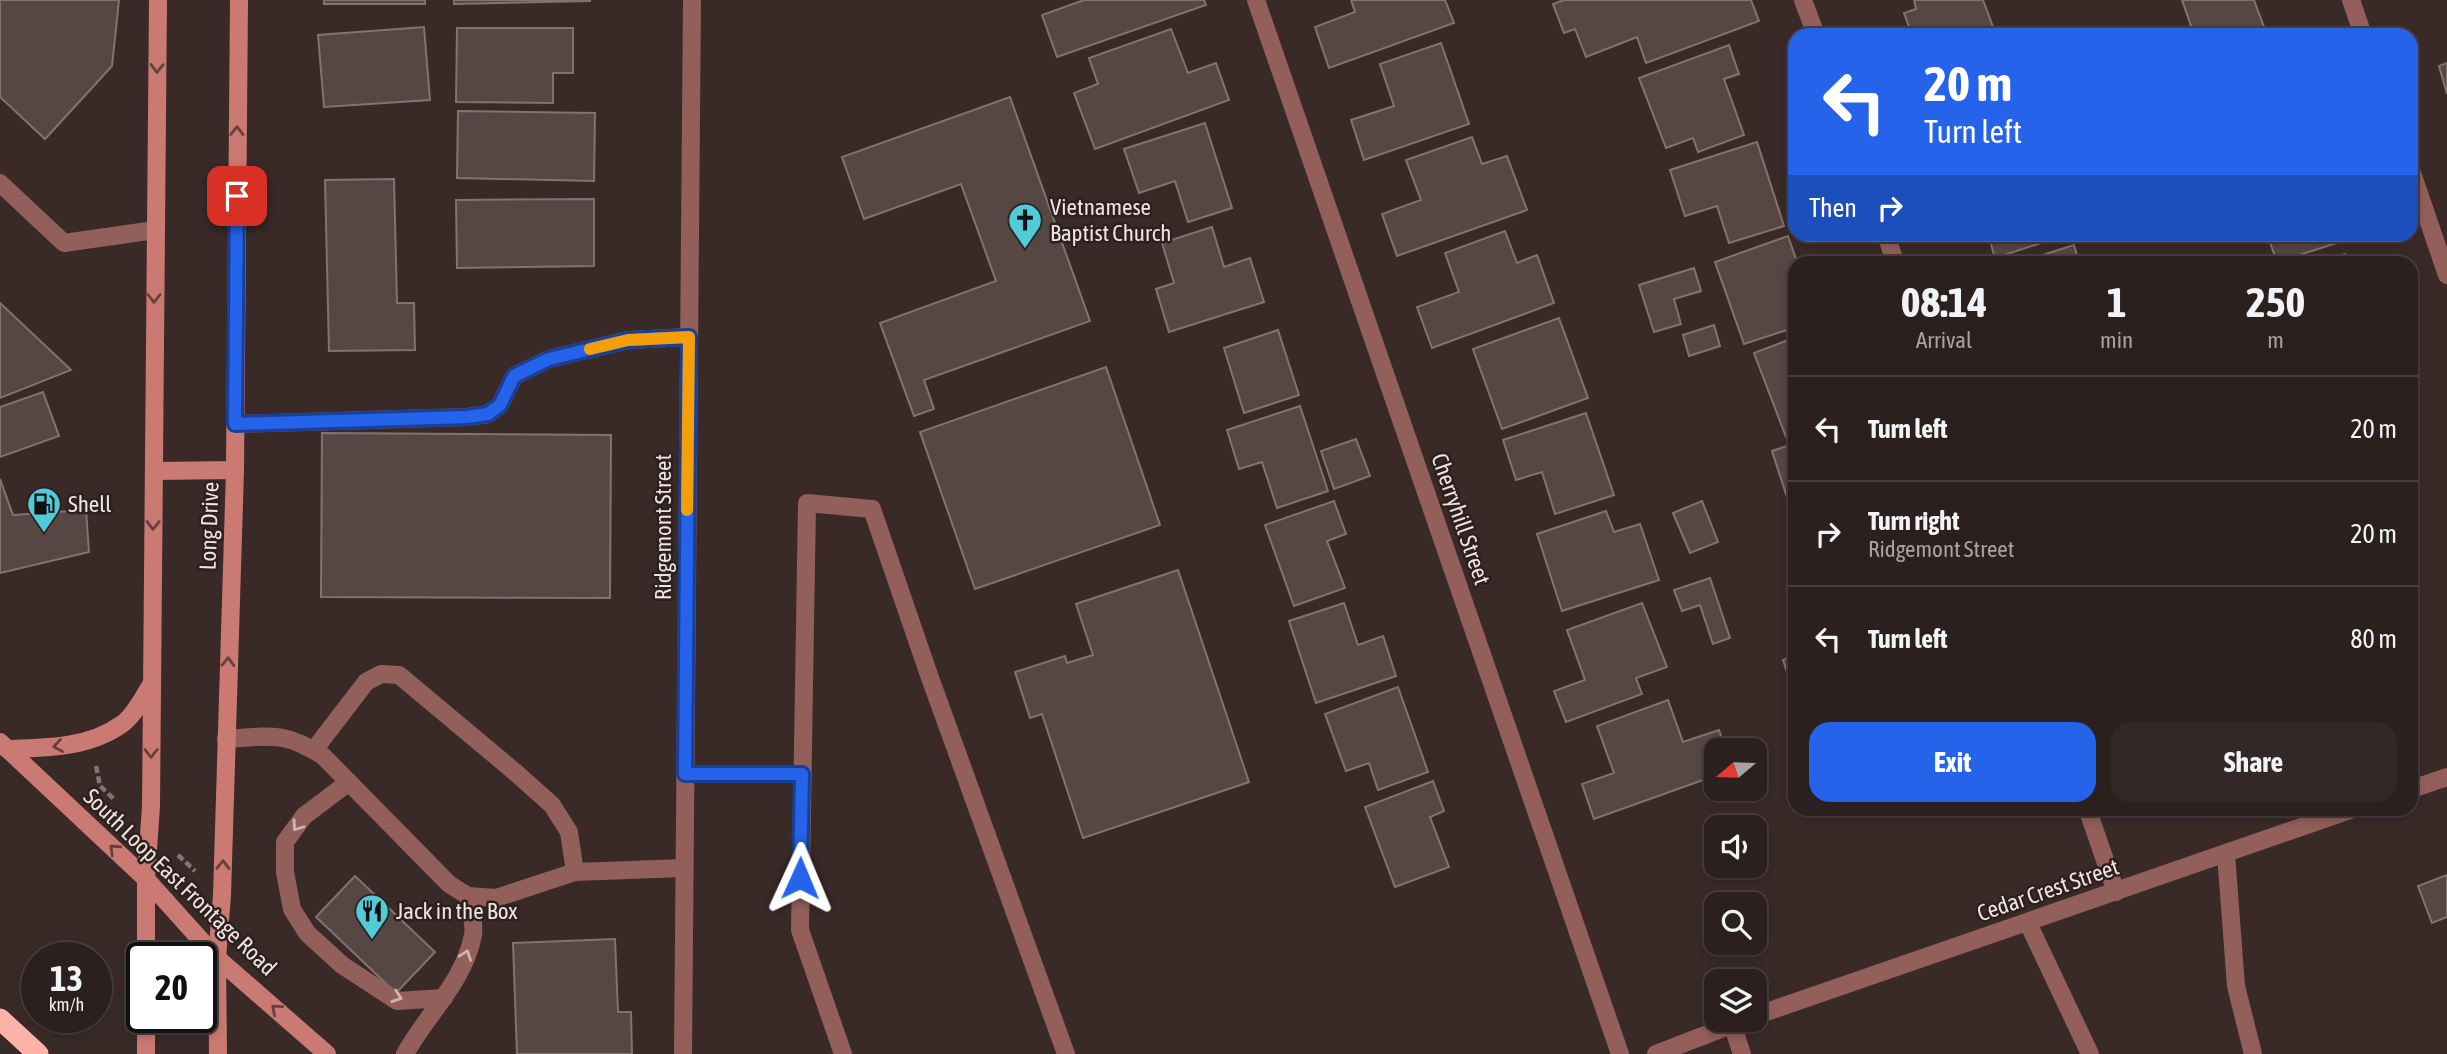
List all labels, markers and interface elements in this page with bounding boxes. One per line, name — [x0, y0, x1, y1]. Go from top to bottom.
text: 20 m — [1924, 55, 2012, 111]
icon: left — [1809, 56, 1900, 147]
one-way arrow — [149, 63, 165, 74]
text: Turn left — [1924, 113, 2022, 150]
one-way arrow — [229, 125, 245, 136]
pin — [207, 166, 267, 226]
icon: arrive — [218, 177, 256, 215]
icon: right — [1871, 189, 1909, 227]
text: Then — [1809, 193, 1857, 223]
place label: Vietnamese Baptist Church — [1050, 194, 1171, 246]
church icon: Vietnamese Baptist Church — [1006, 201, 1044, 250]
text: 08:14 — [1901, 278, 1987, 326]
text: 1 — [2107, 278, 2126, 326]
text: 250 — [2246, 278, 2305, 326]
one-way arrow — [147, 293, 162, 304]
text: Arrival — [1916, 327, 1972, 353]
text: min — [2100, 327, 2133, 353]
text: m — [2267, 327, 2284, 353]
icon: left — [1809, 410, 1847, 448]
text: Turn left — [1868, 414, 1948, 444]
text: 20 m — [2350, 414, 2397, 444]
street label: Cherryhill Street — [1426, 450, 1496, 588]
street label: Ridgemont Street — [650, 454, 676, 600]
street label: Long Drive — [194, 481, 224, 571]
fuel station icon: Shell — [25, 485, 63, 534]
place label: Shell — [68, 491, 111, 517]
text: Turn right — [1868, 506, 1959, 536]
icon: right — [1809, 515, 1847, 553]
text: 20 m — [2350, 519, 2397, 549]
one-way arrow — [145, 521, 161, 531]
text: Ridgemont Street — [1868, 536, 2014, 562]
icon: left — [1809, 620, 1847, 658]
text: Turn left — [1868, 624, 1948, 654]
text: 80 m — [2350, 624, 2397, 654]
one-way arrow — [221, 656, 236, 667]
button: Exit — [1809, 722, 2096, 802]
button: Share — [2110, 722, 2397, 802]
one-way arrow — [52, 738, 64, 753]
north arrow — [1704, 738, 1768, 802]
map controls — [1704, 738, 1767, 1032]
one-way arrow — [143, 748, 159, 758]
street label: South Loop East Frontage Road — [78, 783, 282, 981]
button: sound — [1704, 815, 1767, 878]
one-way arrow — [293, 818, 305, 831]
position arrow — [763, 841, 837, 915]
one-way arrow — [109, 845, 122, 857]
street label: Cedar Crest Street — [1974, 854, 2122, 926]
one-way arrow — [215, 859, 231, 870]
restaurant icon: Jack in the Box — [353, 892, 391, 941]
button: search — [1704, 892, 1767, 955]
place label: Jack in the Box — [396, 898, 518, 924]
speed limit sign: 20 — [126, 942, 217, 1033]
one-way arrow — [457, 949, 471, 961]
text: 13 — [50, 958, 83, 998]
button: layers — [1704, 969, 1767, 1032]
one-way arrow — [390, 989, 402, 1003]
text: km/h — [49, 994, 84, 1015]
one-way arrow — [271, 1005, 284, 1017]

